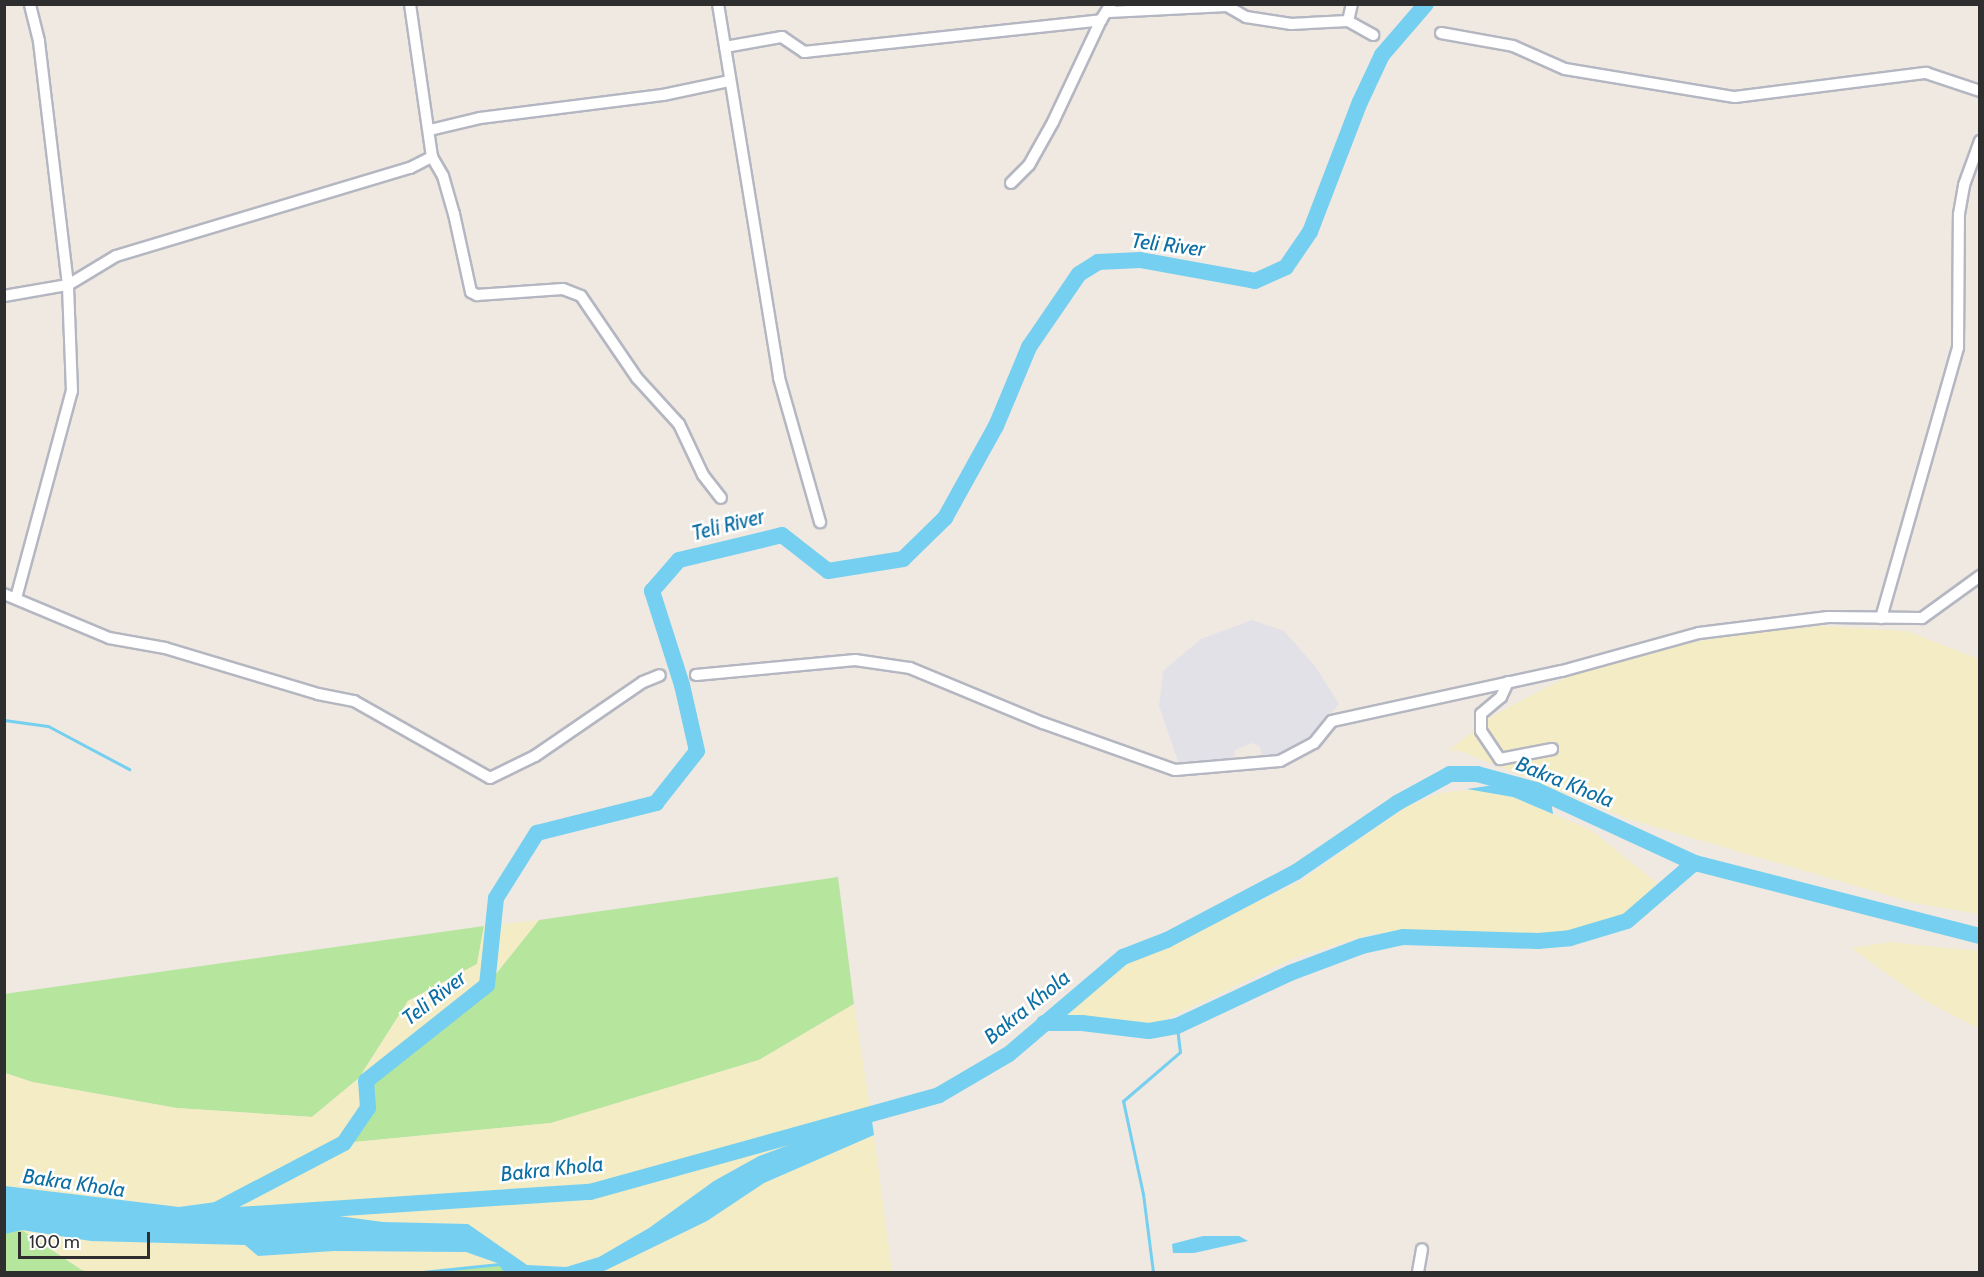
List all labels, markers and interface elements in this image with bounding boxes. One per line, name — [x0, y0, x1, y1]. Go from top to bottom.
water label: Teli River — [1130, 228, 1206, 262]
water label: Teli River — [689, 504, 767, 546]
water label: Bakra Khola — [1512, 751, 1618, 813]
water label: Teli River — [397, 965, 471, 1031]
water label: Bakra Khola — [979, 965, 1075, 1049]
water label: Bakra Khola — [499, 1151, 605, 1187]
water label: Bakra Khola — [21, 1163, 127, 1203]
scale bar — [21, 1220, 153, 1258]
text: 100 m — [29, 1231, 80, 1253]

